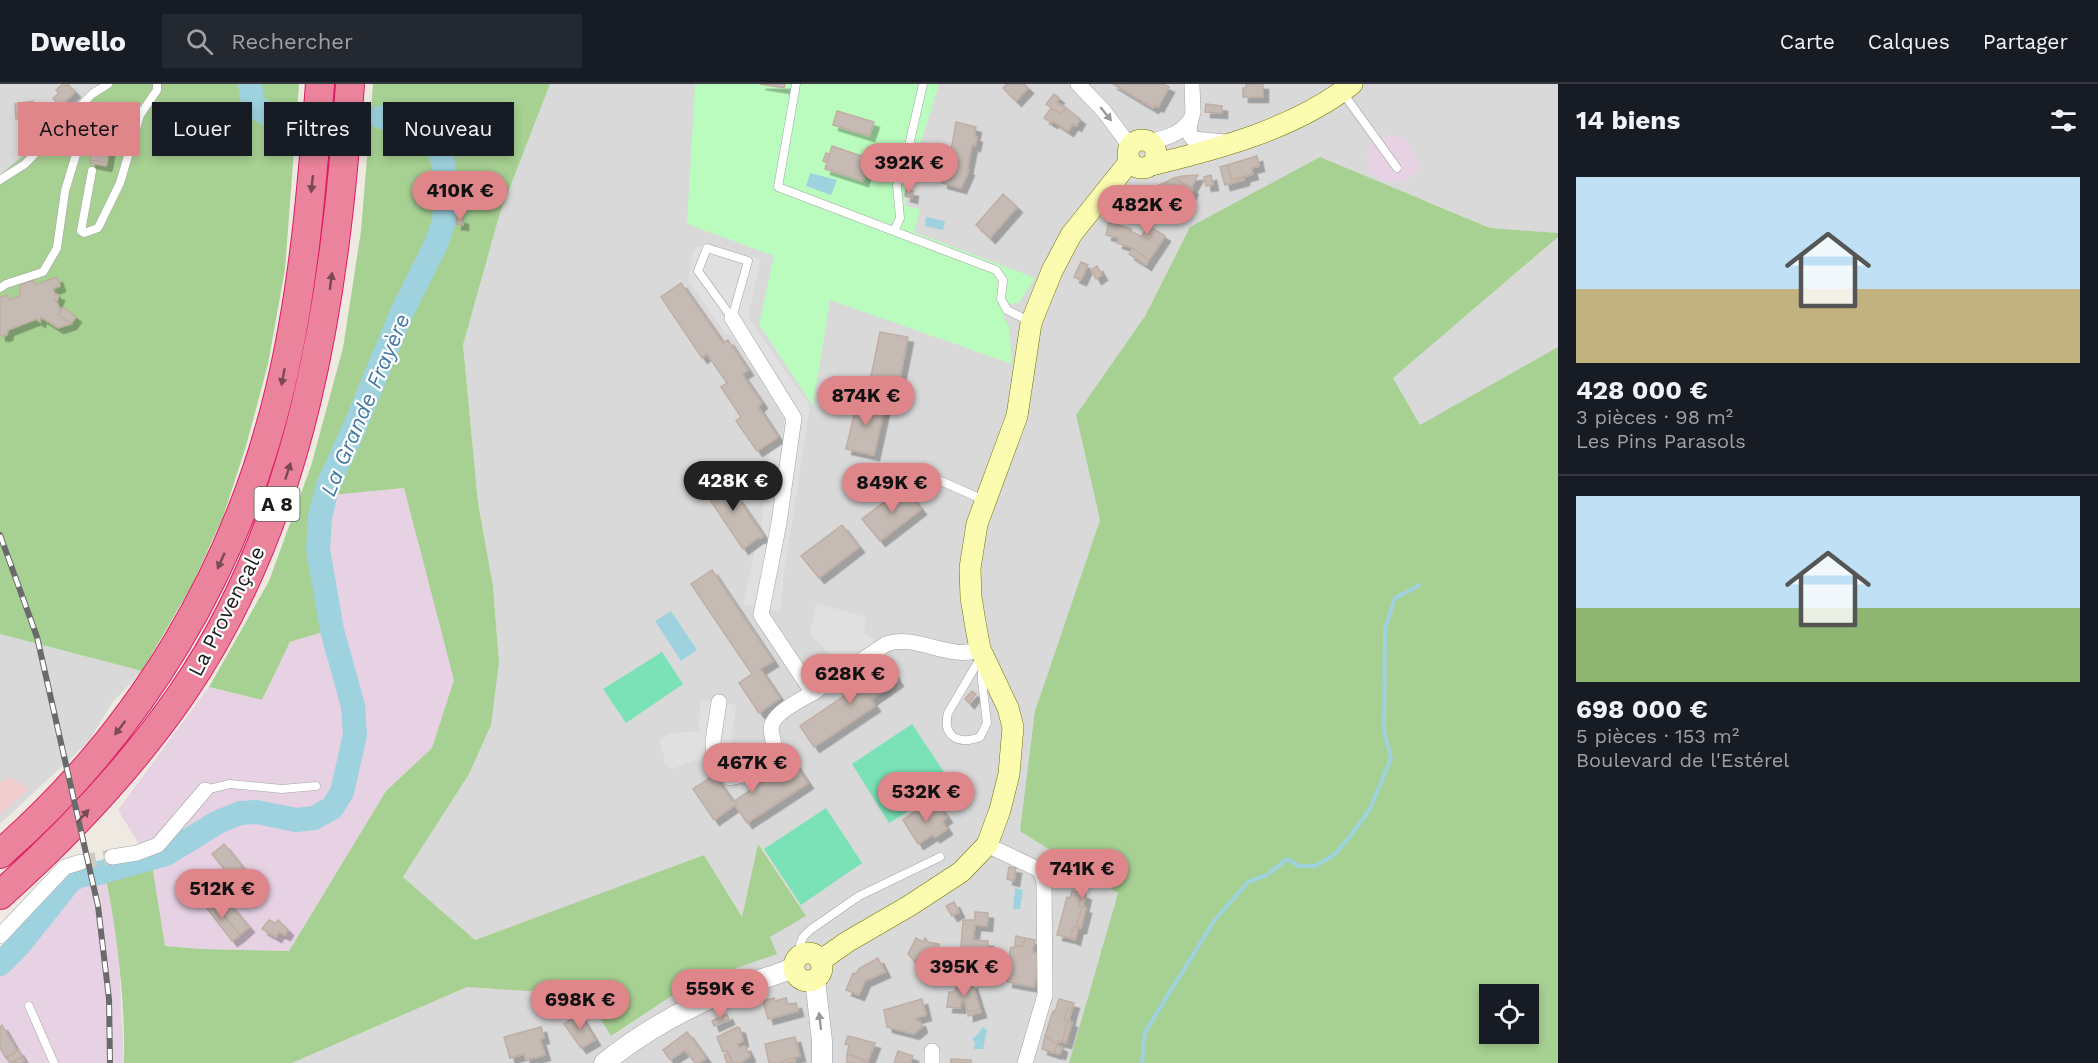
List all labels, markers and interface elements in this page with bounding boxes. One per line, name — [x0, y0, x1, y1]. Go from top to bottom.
search box — [162, 14, 582, 68]
text: Dwello — [30, 25, 126, 58]
icon: search — [183, 25, 216, 58]
text: Rechercher — [231, 29, 353, 54]
text: Carte — [1780, 29, 1835, 54]
text: Calques — [1868, 29, 1950, 54]
text: Partager — [1983, 29, 2068, 54]
chip: Acheter — [18, 102, 140, 156]
chip: Louer — [152, 102, 252, 156]
chip: Filtres — [264, 102, 371, 156]
chip: Nouveau — [383, 102, 514, 156]
icon: filters — [2047, 104, 2080, 137]
text: 14 biens — [1576, 105, 1680, 135]
one-way arrow — [1099, 106, 1112, 122]
pin: 392K € — [860, 143, 958, 194]
text: 392K € — [874, 150, 944, 174]
pin: 410K € — [411, 171, 509, 222]
one-way arrow — [307, 175, 317, 194]
text: 410K € — [426, 178, 494, 202]
pin: 482K € — [1098, 185, 1196, 236]
text: 482K € — [1112, 192, 1182, 216]
icon: home — [1774, 216, 1882, 324]
one-way arrow — [326, 271, 335, 290]
water label: La Grande Frayère — [315, 310, 415, 500]
one-way arrow — [278, 368, 287, 387]
text: 428 000 € — [1576, 375, 1708, 405]
pin: 874K € — [817, 376, 915, 427]
text: 874K € — [832, 383, 900, 407]
text: 3 pièces · 98 m² — [1576, 405, 1733, 429]
text: Les Pins Parasols — [1576, 429, 1746, 453]
pin: 428K € — [684, 461, 782, 512]
one-way arrow — [284, 462, 293, 480]
pin: 849K € — [843, 463, 941, 514]
text: 428K € — [698, 468, 768, 492]
text: 849K € — [856, 470, 928, 494]
road number: A 8 — [254, 487, 300, 521]
icon: home — [1774, 535, 1882, 643]
street label: La Provençale — [182, 542, 270, 680]
one-way arrow — [216, 553, 225, 570]
pin: 628K € — [801, 654, 899, 705]
text: 628K € — [815, 661, 885, 685]
text: 698 000 € — [1576, 694, 1708, 724]
one-way arrow — [114, 719, 126, 735]
text: 5 pièces · 153 m² — [1576, 724, 1739, 748]
pin: 467K € — [703, 743, 801, 794]
text: Boulevard de l'Estérel — [1576, 748, 1789, 772]
text: 467K € — [717, 750, 787, 774]
pin: 532K € — [877, 772, 975, 823]
text: 532K € — [892, 779, 960, 803]
one-way arrow — [76, 809, 89, 824]
pin: 741K € — [1033, 849, 1131, 900]
text: 741K € — [1049, 856, 1115, 880]
pin: 512K € — [173, 869, 271, 920]
text: 512K € — [189, 876, 255, 900]
pin: 395K € — [915, 947, 1013, 998]
text: 395K € — [929, 954, 999, 978]
pin: 559K € — [671, 969, 769, 1020]
text: 559K € — [685, 976, 755, 1000]
pin: 698K € — [531, 980, 629, 1031]
map controls — [1479, 984, 1539, 1044]
button: locate — [1479, 984, 1539, 1044]
text: 698K € — [545, 987, 615, 1011]
one-way arrow — [815, 1011, 824, 1030]

